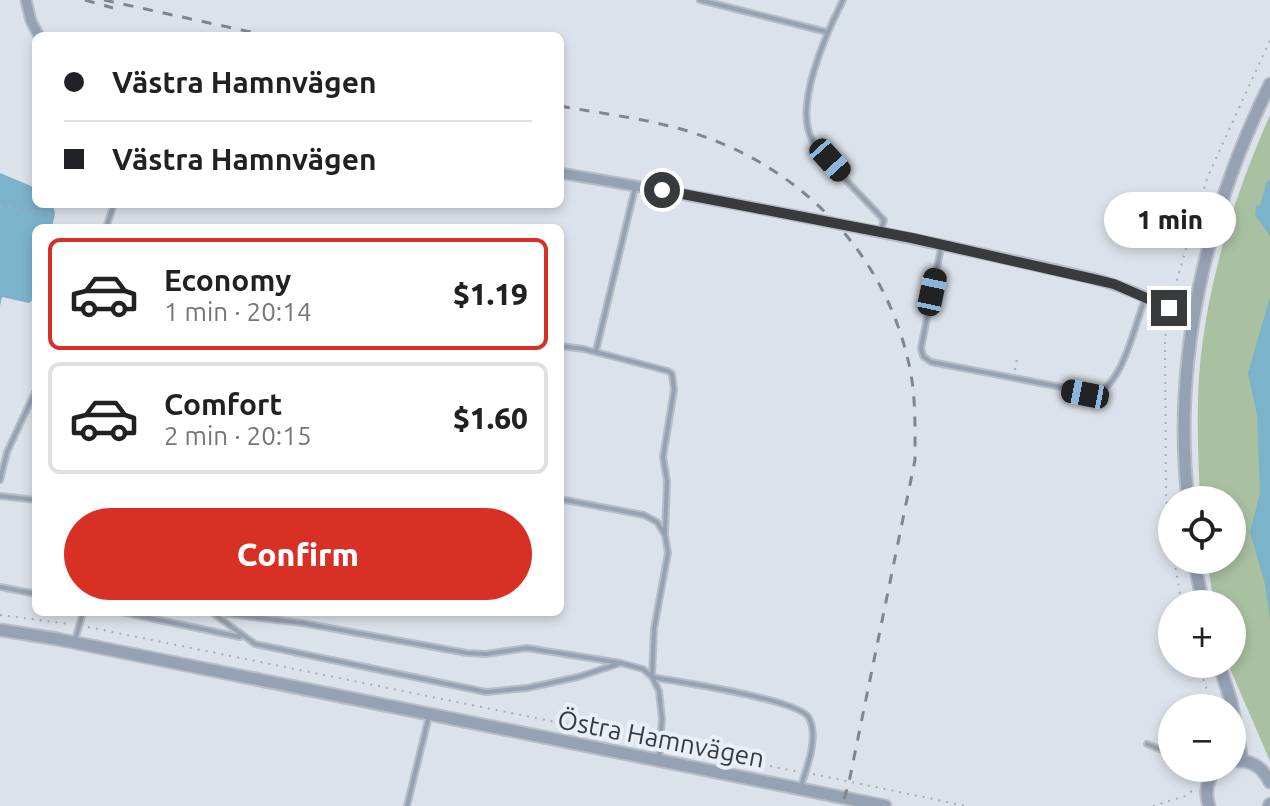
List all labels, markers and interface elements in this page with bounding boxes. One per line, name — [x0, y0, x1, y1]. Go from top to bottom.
text: Västra Hamnvägen — [112, 65, 377, 99]
car — [805, 134, 855, 186]
text: Västra Hamnvägen — [112, 142, 377, 176]
route start — [644, 172, 680, 208]
callout: 1 min — [1103, 192, 1235, 248]
text: 1 min — [1137, 205, 1203, 234]
icon: car — [68, 258, 140, 330]
text: Economy — [164, 263, 291, 297]
car — [915, 266, 949, 318]
text: $1.19 — [453, 277, 528, 311]
route end — [1151, 290, 1187, 326]
text: 1 min · 20:14 — [164, 297, 312, 326]
car — [1059, 378, 1111, 410]
icon: car — [68, 382, 140, 454]
text: Comfort — [164, 387, 282, 421]
text: $1.60 — [453, 401, 528, 435]
text: 2 min · 20:15 — [164, 421, 312, 450]
map controls — [1158, 486, 1246, 782]
button: locate — [1158, 486, 1246, 574]
button: Confirm — [64, 508, 532, 600]
button: + — [1158, 590, 1246, 678]
button: − — [1158, 694, 1246, 782]
street label: Östra Hamnvägen — [555, 704, 767, 773]

